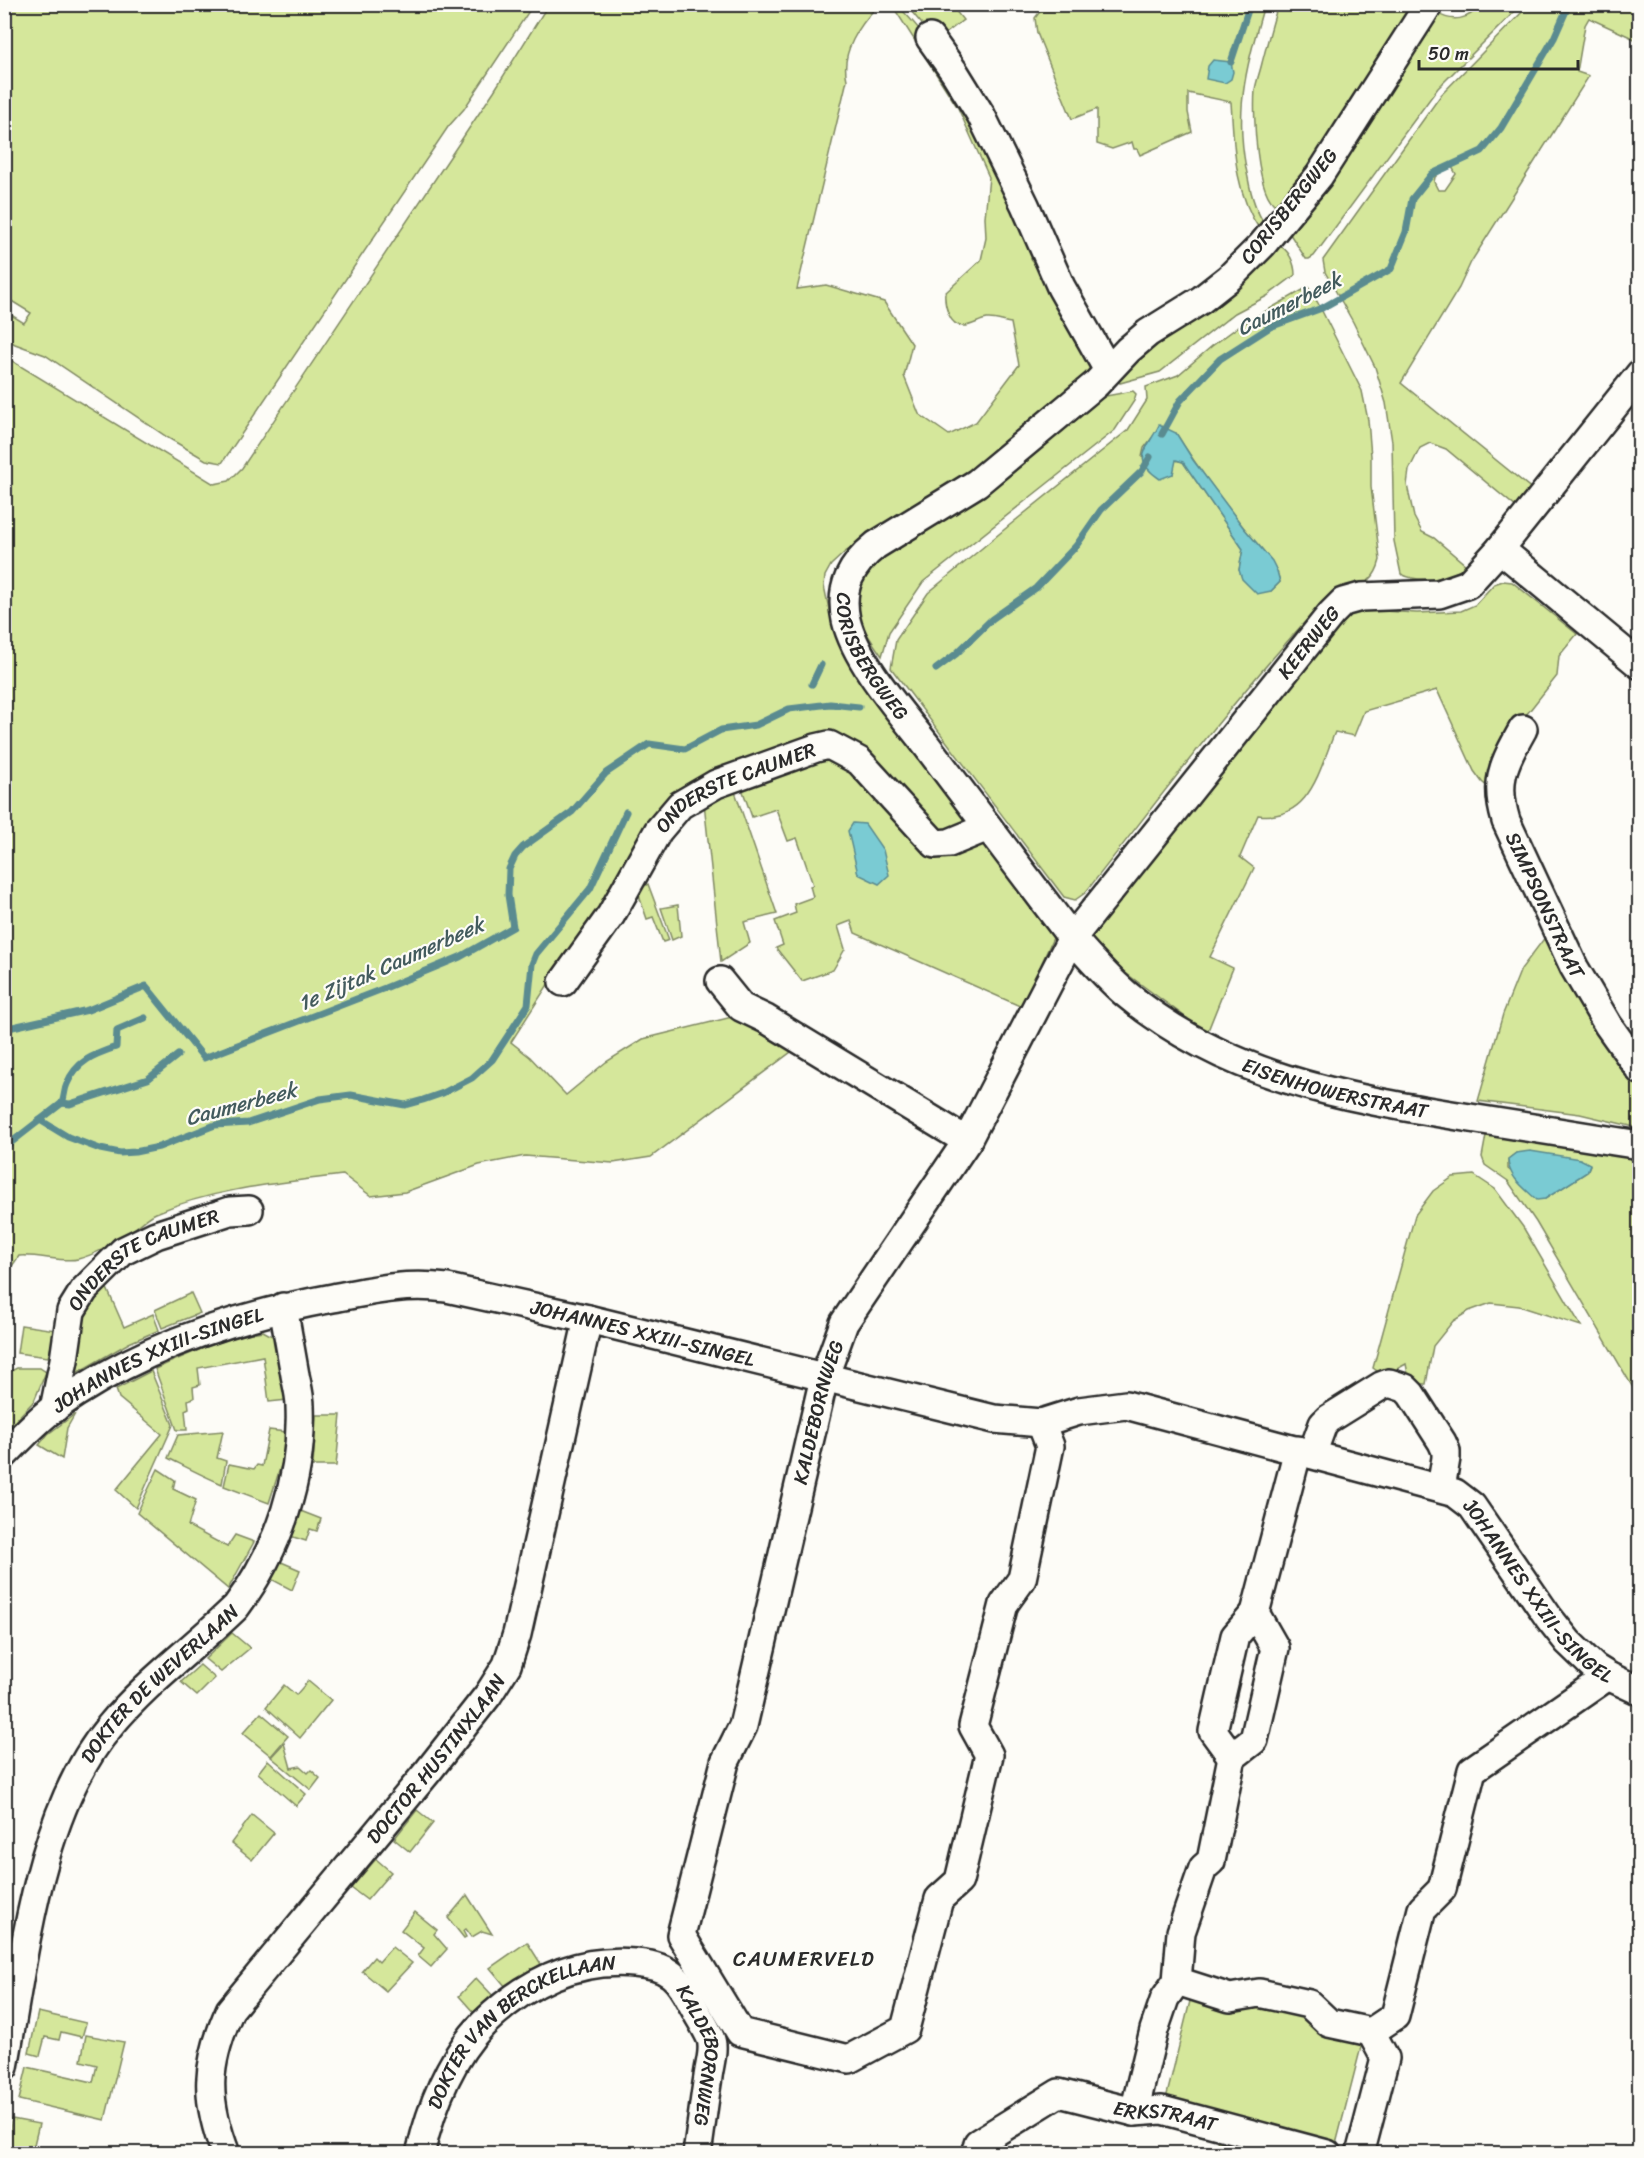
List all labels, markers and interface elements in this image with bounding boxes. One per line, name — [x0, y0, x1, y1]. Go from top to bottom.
scale bar — [1419, 33, 1578, 71]
text: 50 m — [1428, 38, 1469, 70]
street label: CORISBERGWEG — [1231, 140, 1347, 272]
water label: Caumerbeek — [1230, 260, 1351, 347]
street label: CORISBERGWEG — [826, 592, 918, 728]
street label: KEERWEG — [1268, 596, 1349, 687]
street label: ONDERSTE CAUMER — [646, 732, 821, 841]
street label: SIMPSONSTRAAT — [1496, 826, 1595, 986]
water label: 1e Zijtak Caumerbeek — [292, 905, 493, 1022]
street label: EISENHOWERSTRAAT — [1237, 1047, 1432, 1128]
water label: Caumerbeek — [181, 1070, 304, 1137]
street label: ONDERSTE CAUMER — [58, 1198, 224, 1318]
street label: JOHANNES XXIII-SINGEL — [526, 1289, 759, 1377]
street label: JOHANNES XXIII-SINGEL — [43, 1297, 268, 1423]
street label: KALDEBORNWEG — [782, 1335, 854, 1488]
street label: JOHANNES XXIII-SINGEL — [1455, 1487, 1621, 1693]
street label: DOKTER DE WEVERLAAN — [70, 1595, 247, 1770]
street label: DOCTOR HUSTINXLAAN — [357, 1667, 515, 1852]
district label: CAUMERVELD — [733, 1940, 875, 1978]
street label: DOKTER VAN BERCKELLAAN — [417, 1945, 617, 2114]
street label: KALDEBORNWEG — [667, 1977, 730, 2128]
street label: ERKSTRAAT — [1110, 2090, 1222, 2142]

